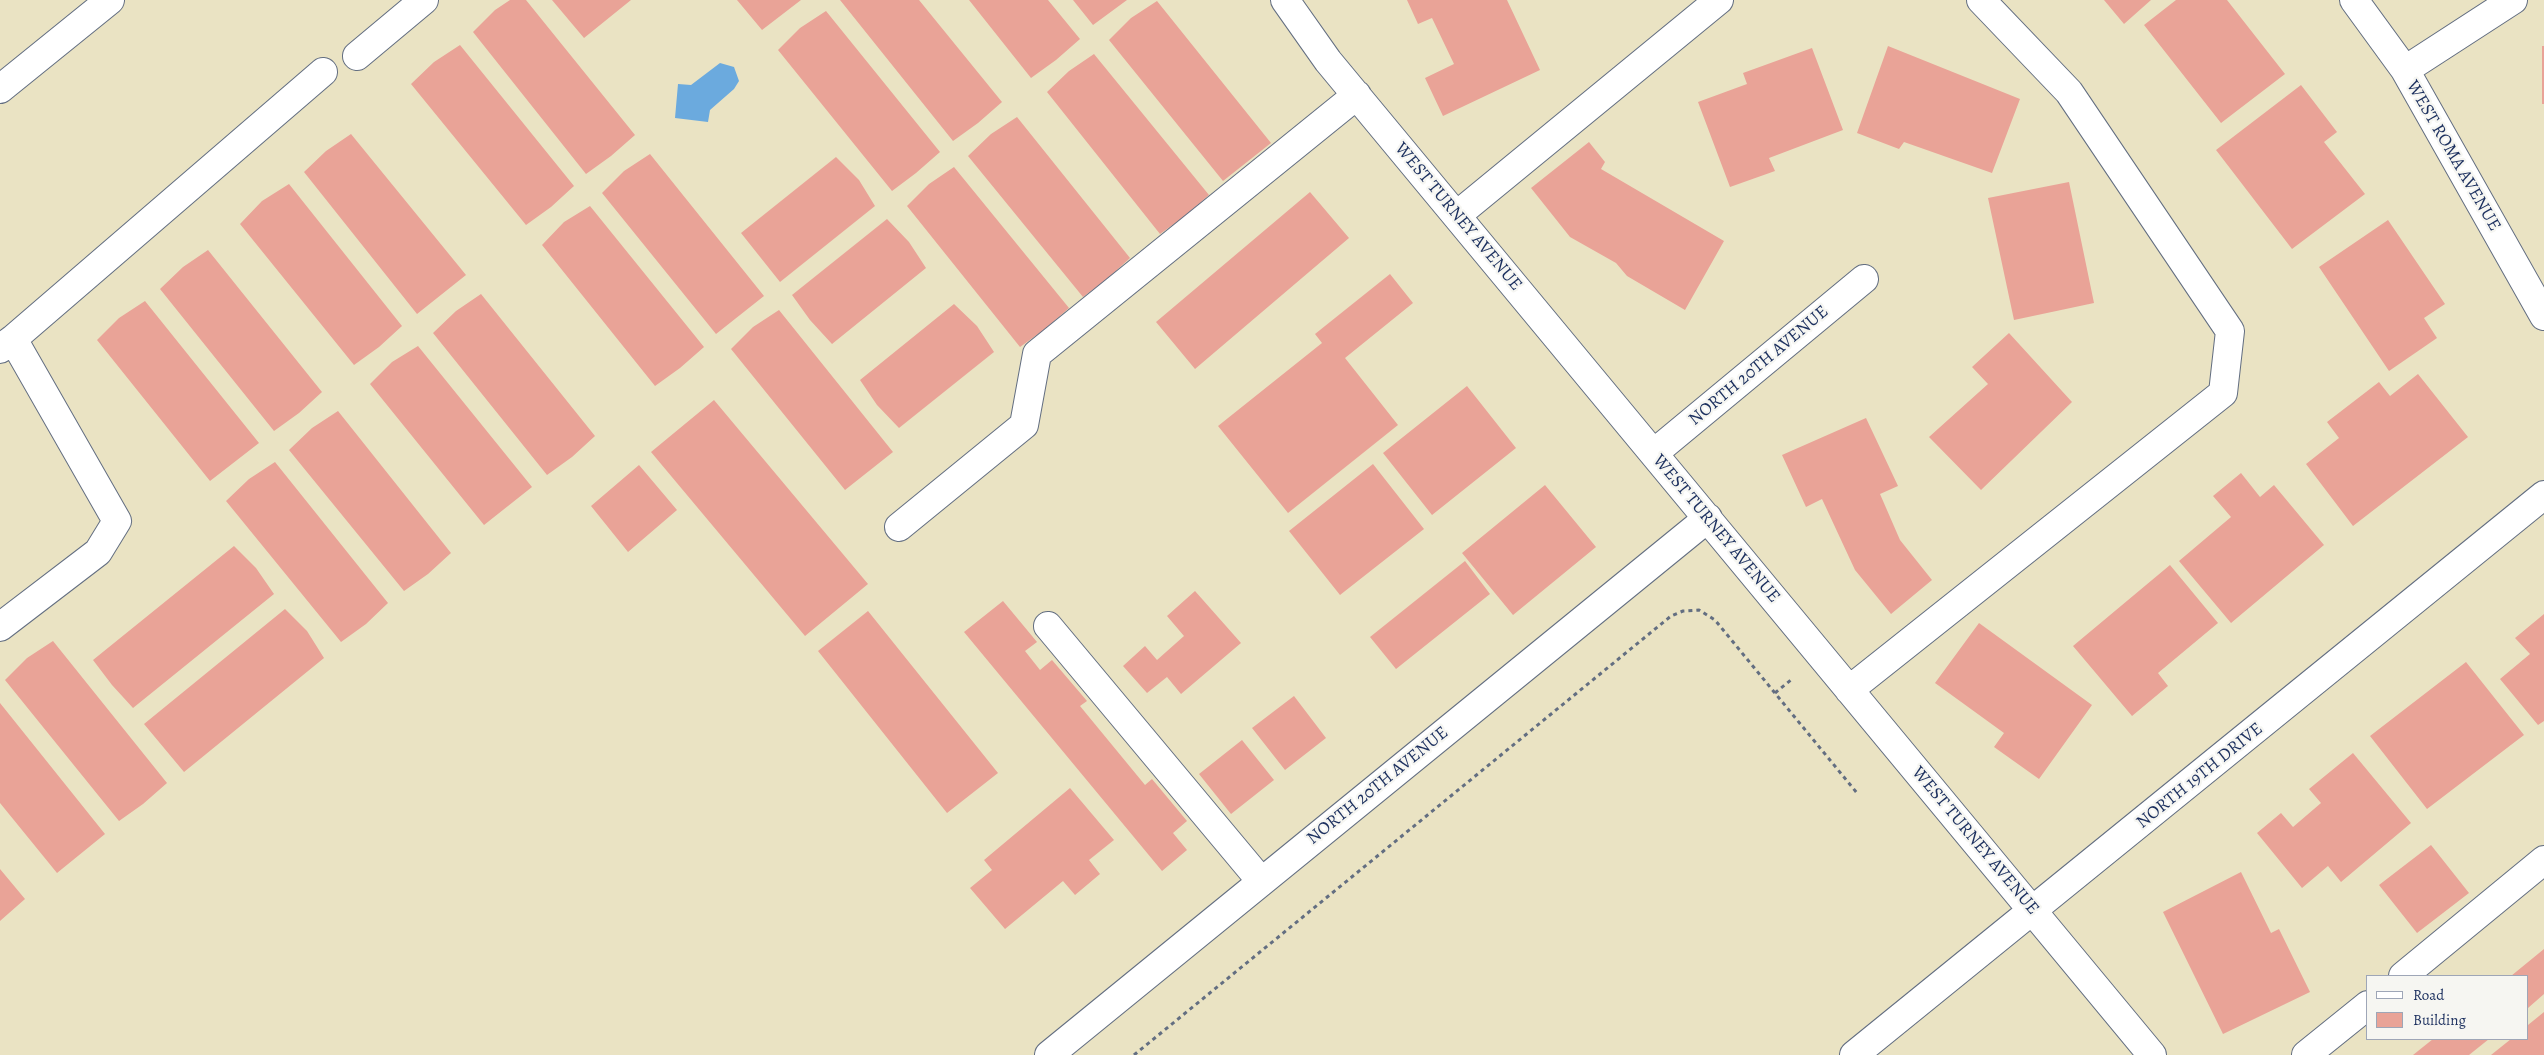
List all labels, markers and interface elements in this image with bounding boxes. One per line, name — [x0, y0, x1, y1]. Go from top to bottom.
street label: WEST ROMA AVENUE — [2401, 77, 2505, 235]
street label: WEST TURNEY AVENUE — [1390, 138, 1526, 296]
street label: NORTH 20TH AVENUE — [1685, 301, 1833, 431]
street label: WEST TURNEY AVENUE — [1648, 450, 1784, 608]
street label: NORTH 19TH DRIVE — [2132, 718, 2268, 834]
street label: NORTH 20TH AVENUE — [1303, 722, 1453, 850]
street label: WEST TURNEY AVENUE — [1907, 762, 2043, 920]
legend — [2366, 975, 2529, 1040]
text: Road — [2413, 985, 2444, 1005]
text: Building — [2413, 1010, 2466, 1030]

